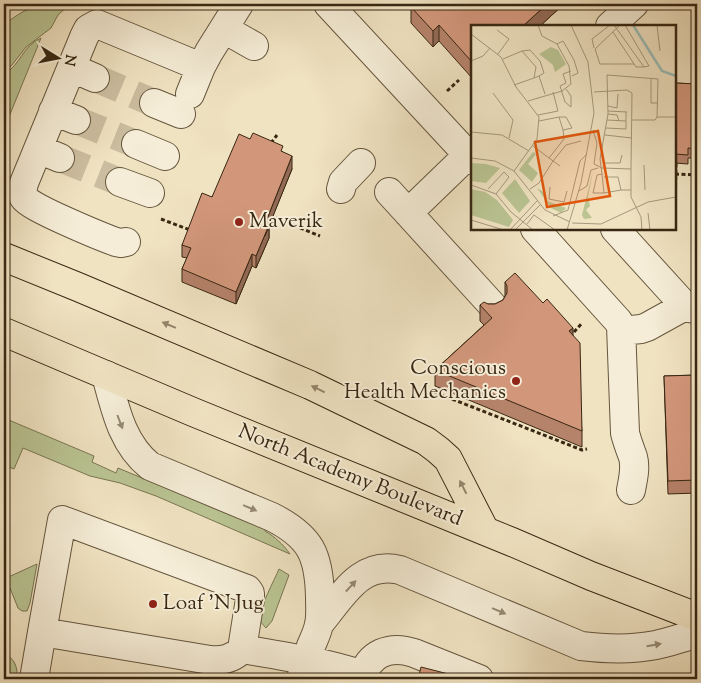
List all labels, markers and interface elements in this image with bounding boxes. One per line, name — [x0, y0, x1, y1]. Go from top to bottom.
inset map — [471, 25, 676, 230]
north arrow — [32, 32, 82, 82]
text: N — [58, 53, 80, 67]
place label: Maverik — [249, 207, 324, 237]
marker: Maverik — [233, 216, 245, 228]
one-way arrow — [162, 321, 176, 329]
place label: Conscious Health Mechanics — [344, 354, 506, 408]
marker: Conscious Health Mechanics — [510, 375, 522, 387]
one-way arrow — [311, 385, 325, 393]
one-way arrow — [116, 415, 124, 430]
street label: North Academy Boulevard — [233, 417, 467, 535]
one-way arrow — [459, 480, 467, 494]
one-way arrow — [243, 504, 257, 512]
one-way arrow — [345, 580, 356, 593]
place label: Loaf 'N Jug — [163, 589, 264, 619]
marker: Loaf 'N Jug — [147, 598, 159, 610]
one-way arrow — [492, 608, 506, 616]
one-way arrow — [646, 640, 662, 648]

